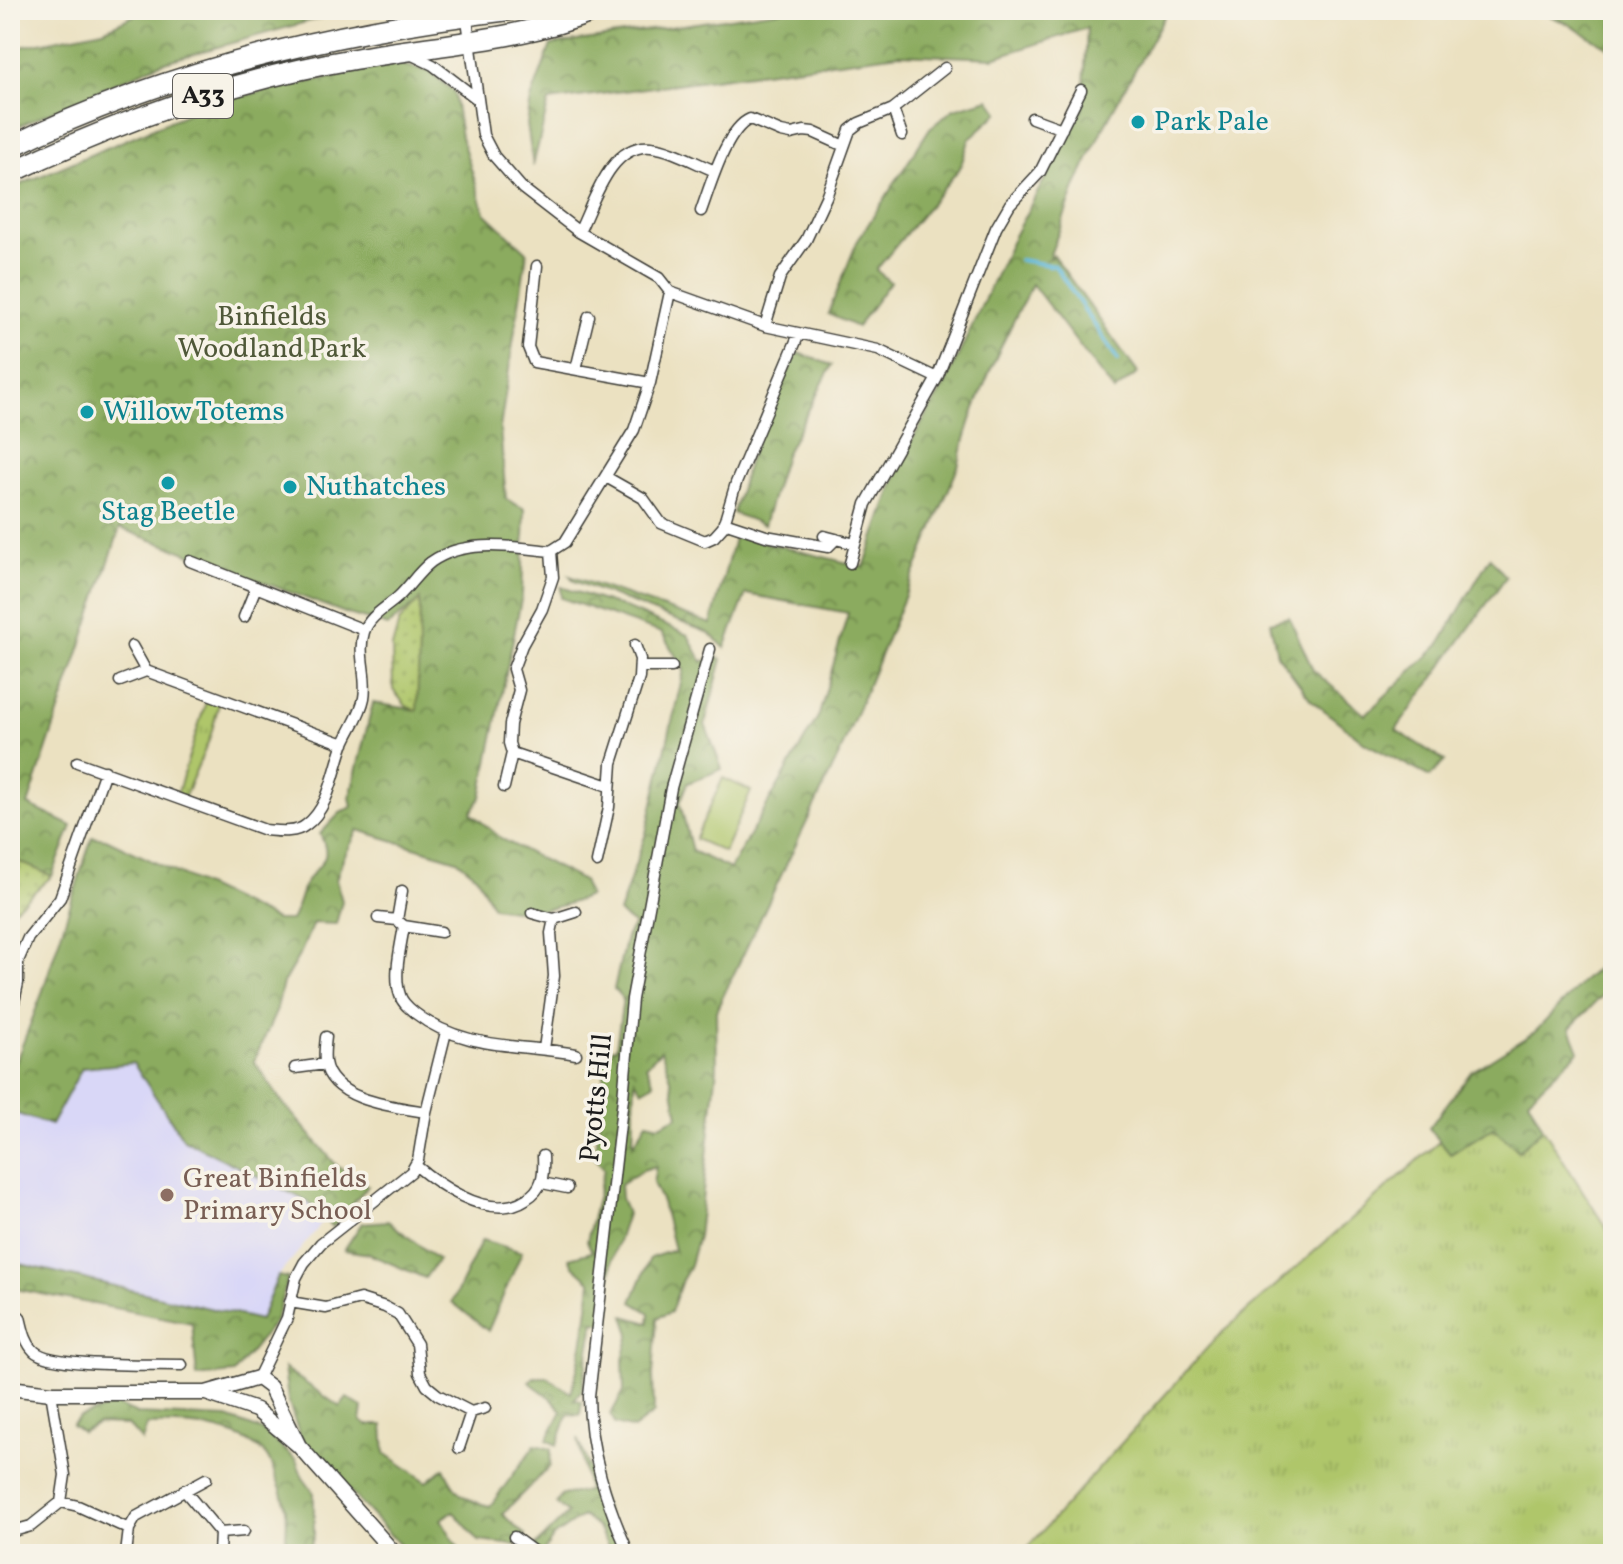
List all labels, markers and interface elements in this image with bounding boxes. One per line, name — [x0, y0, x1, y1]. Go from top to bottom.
road number: A33 — [173, 74, 233, 118]
place label: Park Pale — [1154, 103, 1269, 142]
marker: Park Pale — [1129, 113, 1147, 131]
park label: Binfields Woodland Park — [177, 298, 367, 369]
place label: Willow Totems — [103, 393, 285, 432]
marker: Willow Totems — [78, 403, 96, 421]
place label: Nuthatches — [306, 468, 446, 507]
marker: Stag Beetle — [159, 474, 177, 492]
marker: Nuthatches — [281, 478, 299, 496]
place label: Stag Beetle — [101, 493, 235, 532]
street label: Pyotts Hill — [571, 1032, 623, 1164]
place label: Great Binfields Primary School — [183, 1160, 372, 1231]
marker: Great Binfields Primary School — [158, 1186, 176, 1204]

